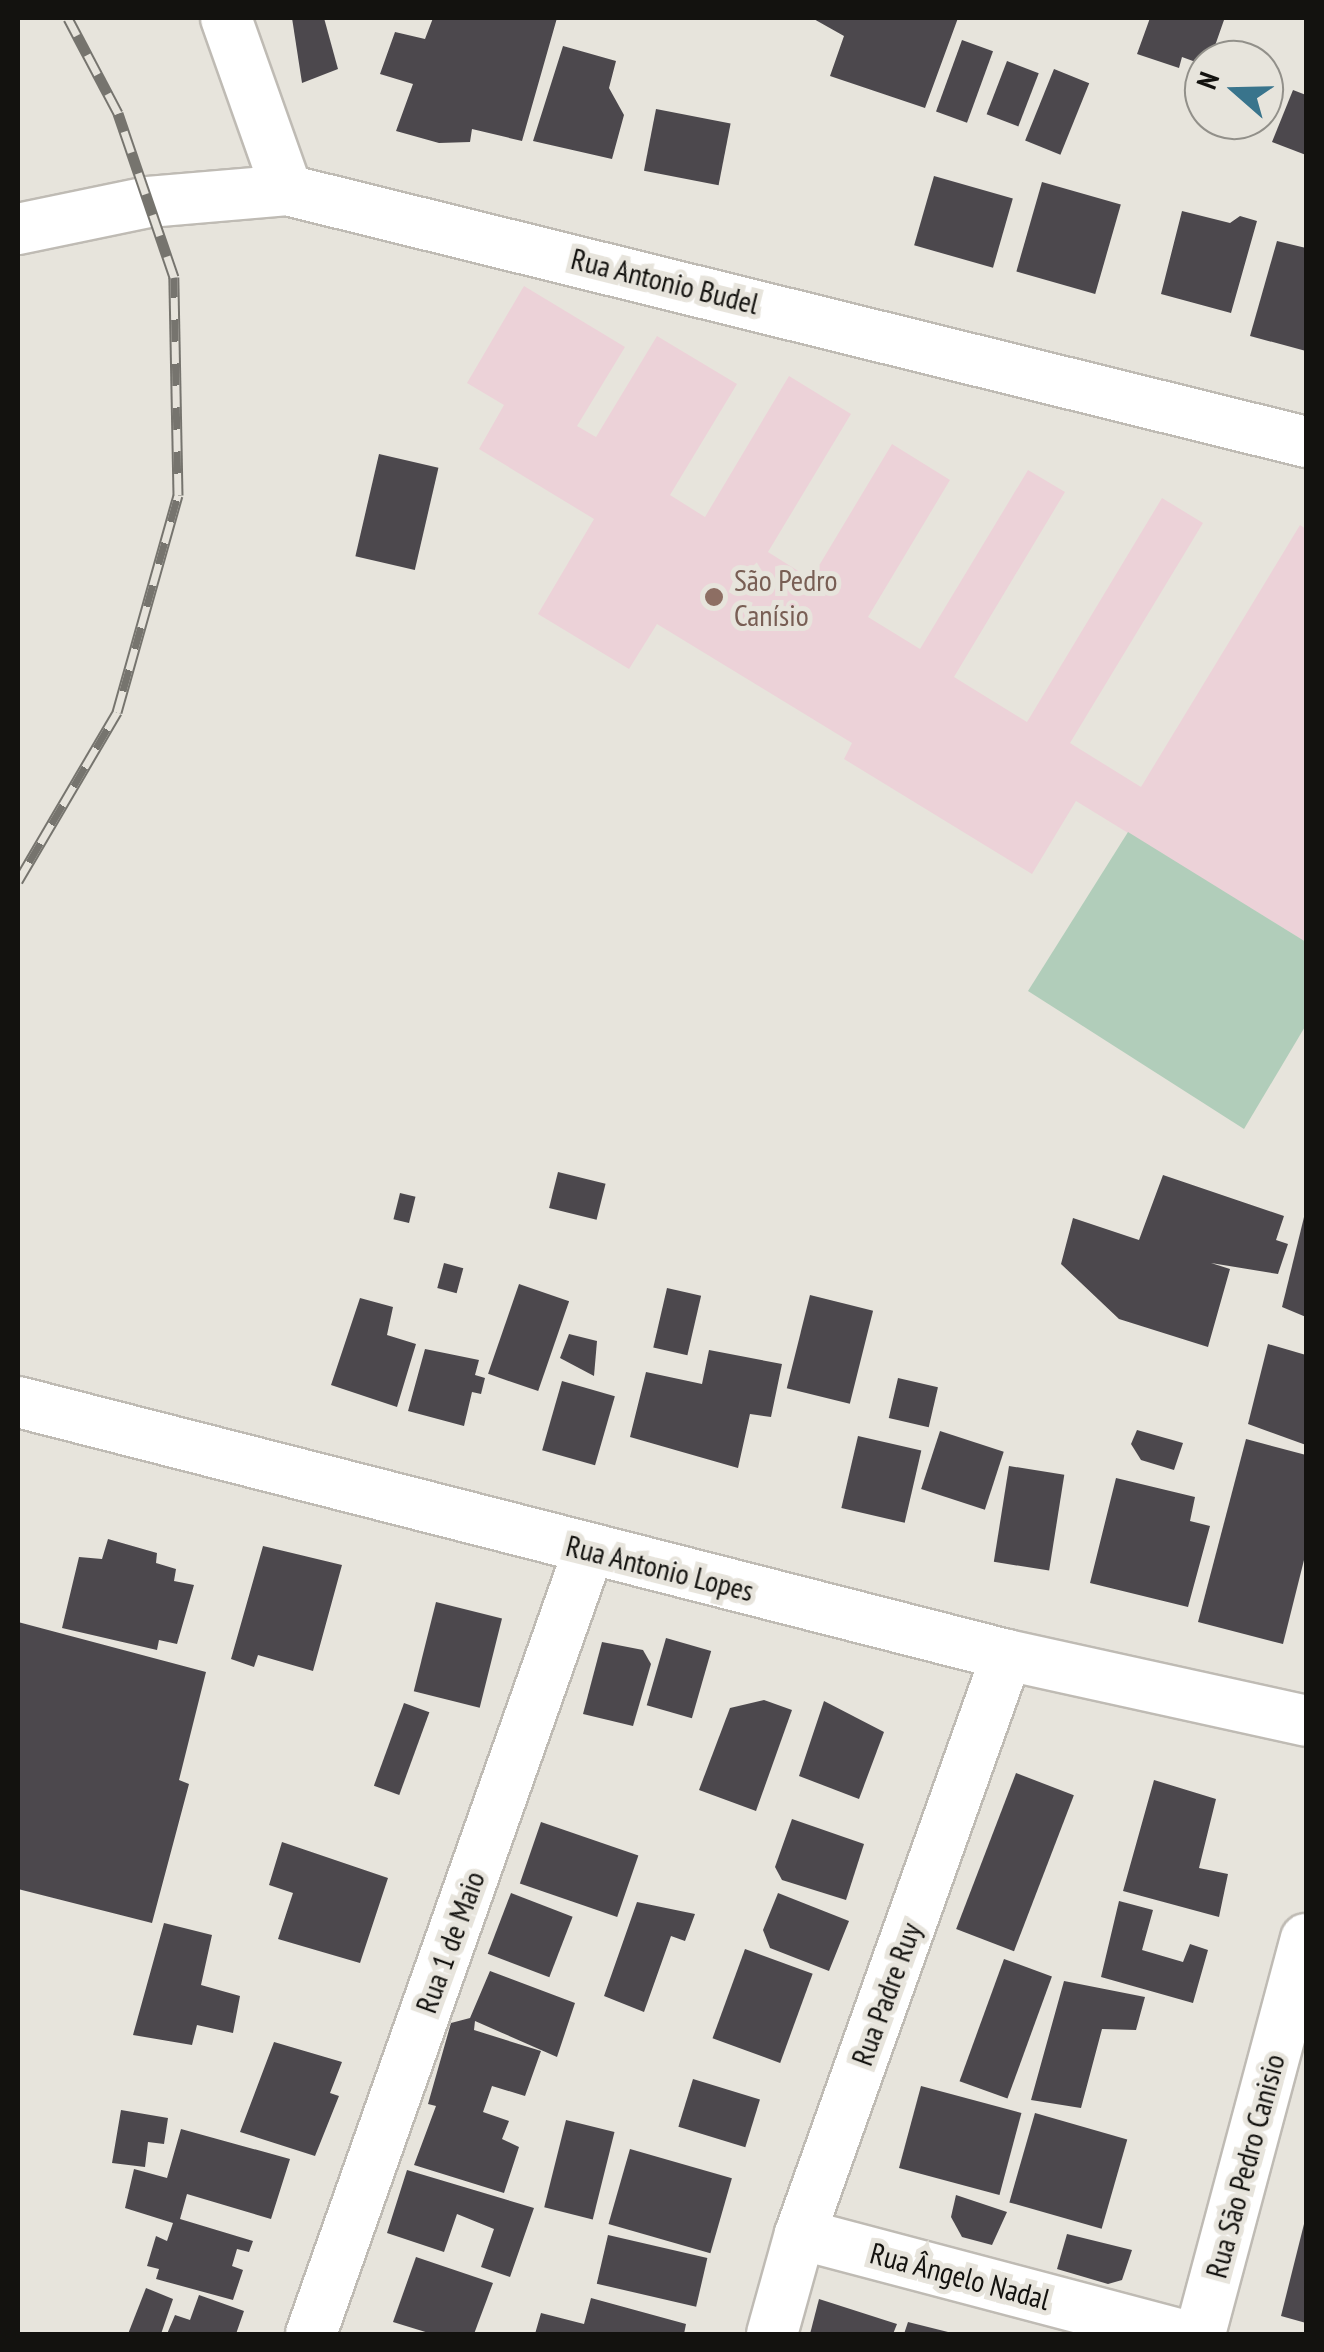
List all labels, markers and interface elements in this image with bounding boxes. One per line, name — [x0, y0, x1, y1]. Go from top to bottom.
north arrow — [1184, 40, 1284, 140]
text: N — [1187, 67, 1227, 94]
street label: Rua Antonio Budel — [567, 240, 763, 322]
place label: São Pedro Canísio — [734, 562, 837, 632]
marker: São Pedro Canísio — [703, 586, 725, 608]
street label: Rua Antonio Lopes — [562, 1527, 758, 1609]
street label: Rua 1 de Maio — [408, 1866, 492, 2018]
street label: Rua Padre Ruy — [844, 1918, 928, 2070]
street label: Rua São Pedro Canisio — [1198, 2050, 1292, 2282]
street label: Rua Ângelo Nadal — [866, 2235, 1054, 2317]

